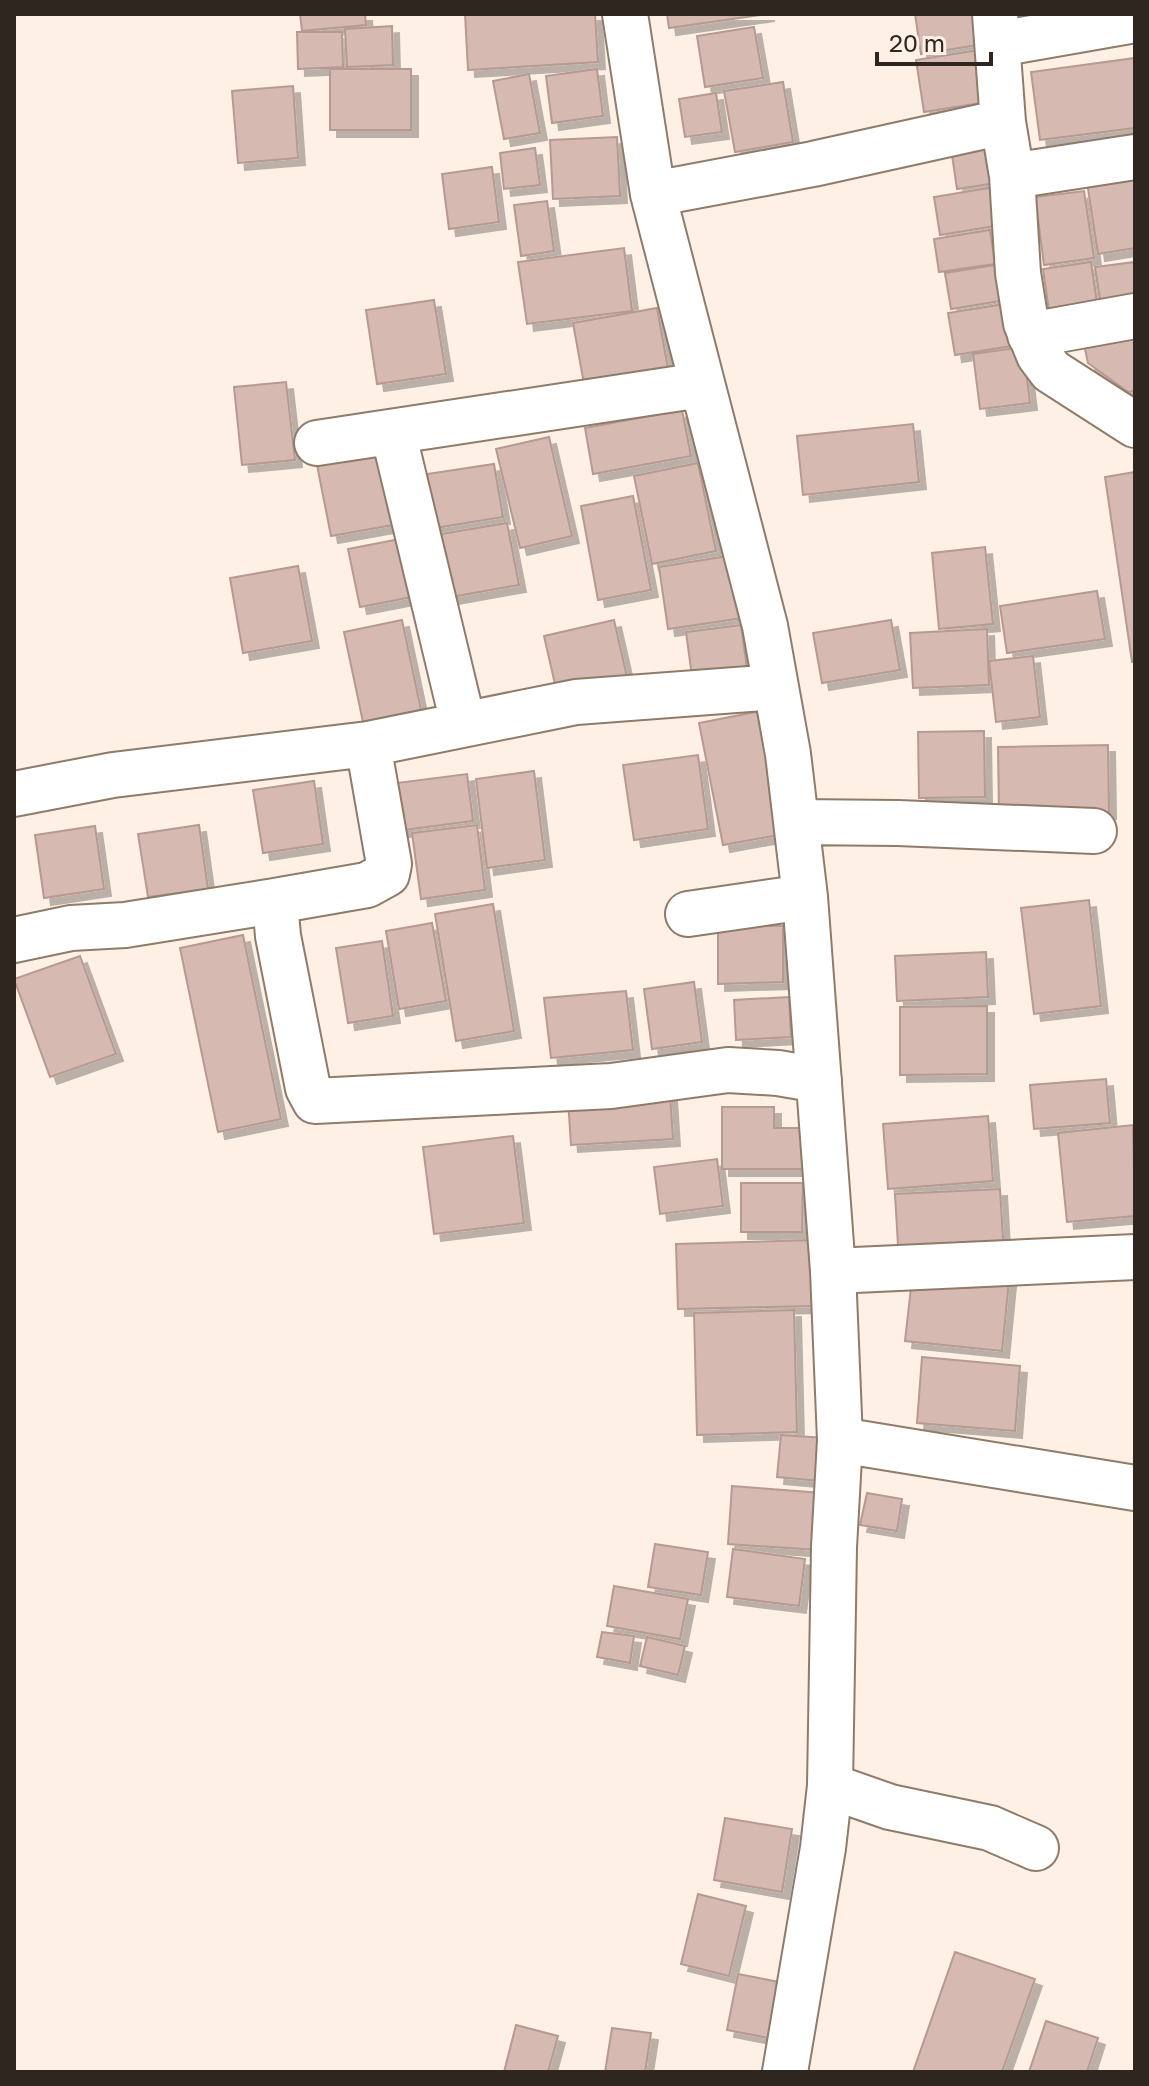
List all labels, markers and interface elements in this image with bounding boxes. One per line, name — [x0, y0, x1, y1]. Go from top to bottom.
scale bar — [877, 16, 991, 66]
text: 20 m — [889, 28, 945, 57]

